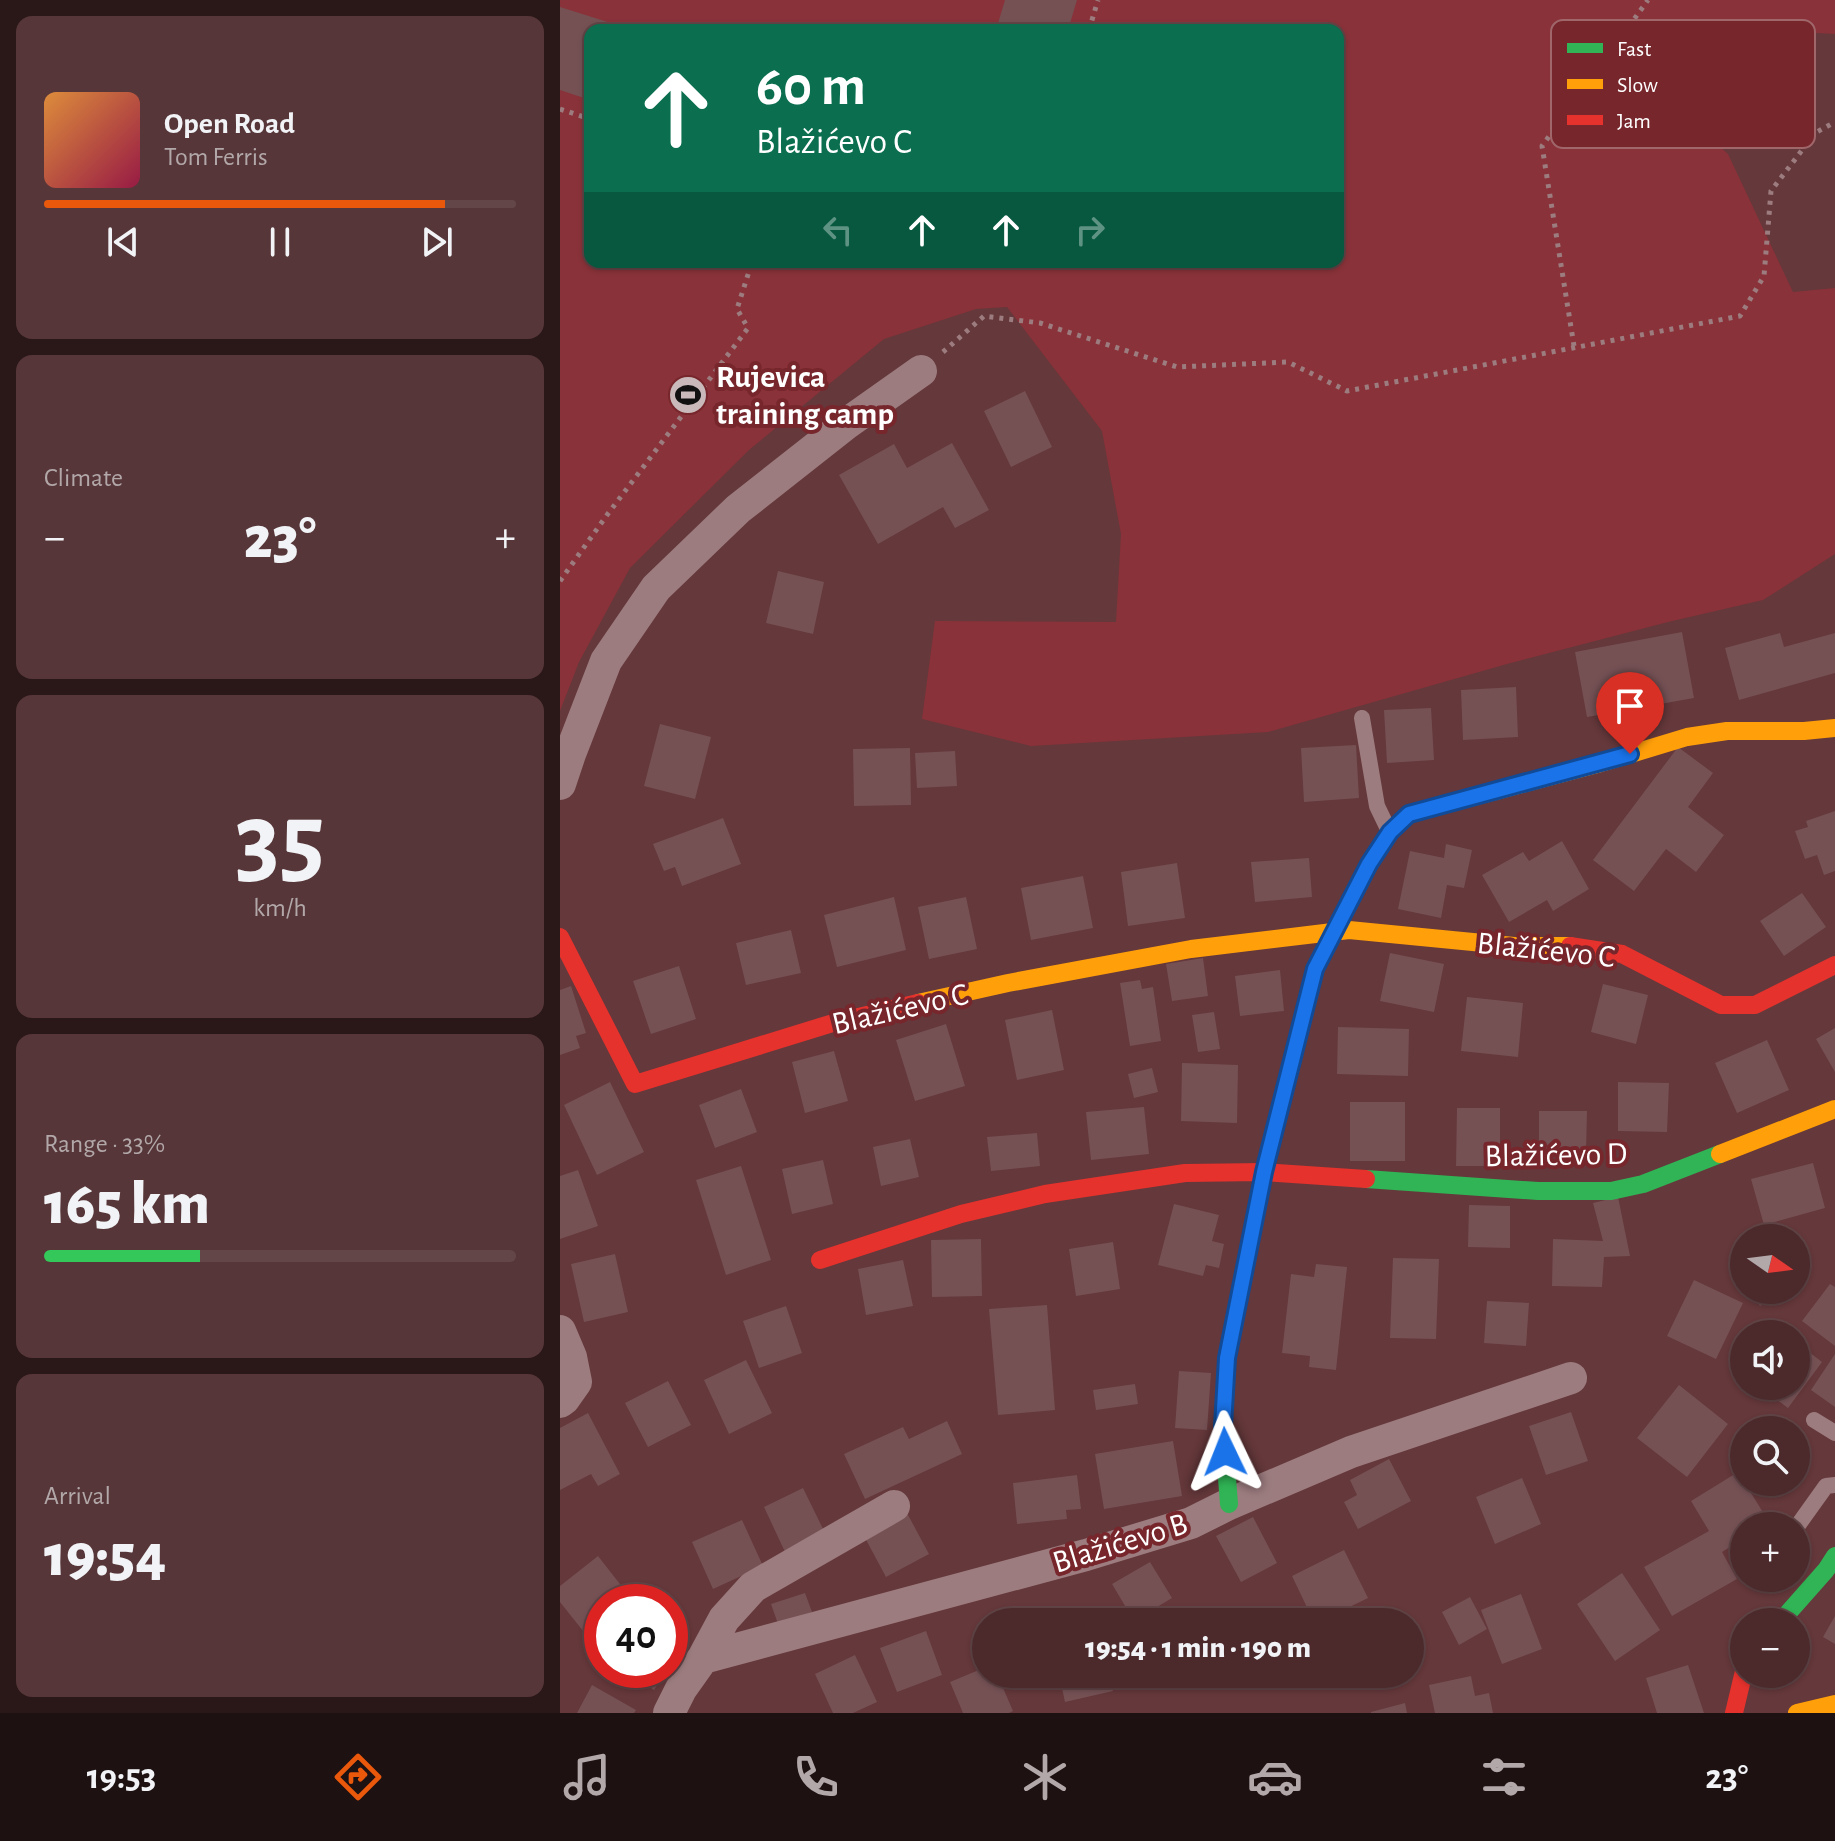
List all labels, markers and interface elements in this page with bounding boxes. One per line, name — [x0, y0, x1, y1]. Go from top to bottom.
legend — [1551, 20, 1815, 148]
text: Fast — [1617, 38, 1651, 60]
icon: ahead — [624, 56, 728, 160]
text: 60 m — [756, 59, 866, 115]
text: Slow — [1617, 74, 1658, 96]
text: Open Road — [164, 109, 295, 139]
text: Jam — [1617, 110, 1651, 132]
text: Blažićevo C — [756, 124, 912, 160]
text: Tom Ferris — [164, 144, 268, 170]
icon: left — [816, 208, 860, 252]
icon: ahead — [900, 208, 944, 252]
icon: ahead — [984, 208, 1028, 252]
icon: right — [1068, 208, 1112, 252]
icon: previous — [101, 220, 145, 264]
icon: pause — [258, 220, 302, 264]
icon: next — [415, 220, 459, 264]
place label: Rujevica training camp — [716, 361, 894, 430]
sports icon: Rujevica training camp — [667, 374, 709, 416]
text: Climate — [44, 465, 123, 491]
text: 23° — [244, 509, 316, 569]
text: − — [44, 516, 65, 560]
text: + — [495, 516, 516, 560]
pin — [1596, 672, 1664, 754]
icon: arrive — [1608, 684, 1652, 728]
text: 35 — [235, 789, 325, 893]
text: km/h — [253, 895, 307, 921]
street label: Blažićevo C — [1475, 927, 1617, 973]
street label: Blažićevo C — [829, 978, 971, 1040]
text: Range · 33% — [44, 1131, 165, 1157]
street label: Blažićevo D — [1484, 1138, 1628, 1172]
text: 165 km — [44, 1175, 210, 1235]
north arrow — [1730, 1224, 1810, 1304]
map controls — [1730, 1224, 1810, 1688]
button: sound — [1730, 1320, 1810, 1400]
position arrow — [1183, 1410, 1267, 1494]
button: search — [1730, 1416, 1810, 1496]
text: Arrival — [44, 1483, 111, 1509]
street label: Blažićevo B — [1049, 1507, 1191, 1579]
button: + — [1730, 1512, 1810, 1592]
text: 19:54 — [44, 1527, 166, 1587]
speed limit sign: 40 — [584, 1584, 688, 1688]
button: − — [1730, 1608, 1810, 1688]
text: 19:54 · 1 min · 190 m — [1085, 1633, 1311, 1663]
icon: directions — [330, 1749, 386, 1805]
icon: music — [559, 1749, 615, 1805]
icon: phone — [788, 1749, 844, 1805]
icon: climate — [1017, 1749, 1073, 1805]
icon: car — [1247, 1749, 1303, 1805]
icon: filters — [1476, 1749, 1532, 1805]
text: 19:53 — [87, 1759, 156, 1795]
text: 23° — [1705, 1759, 1748, 1795]

